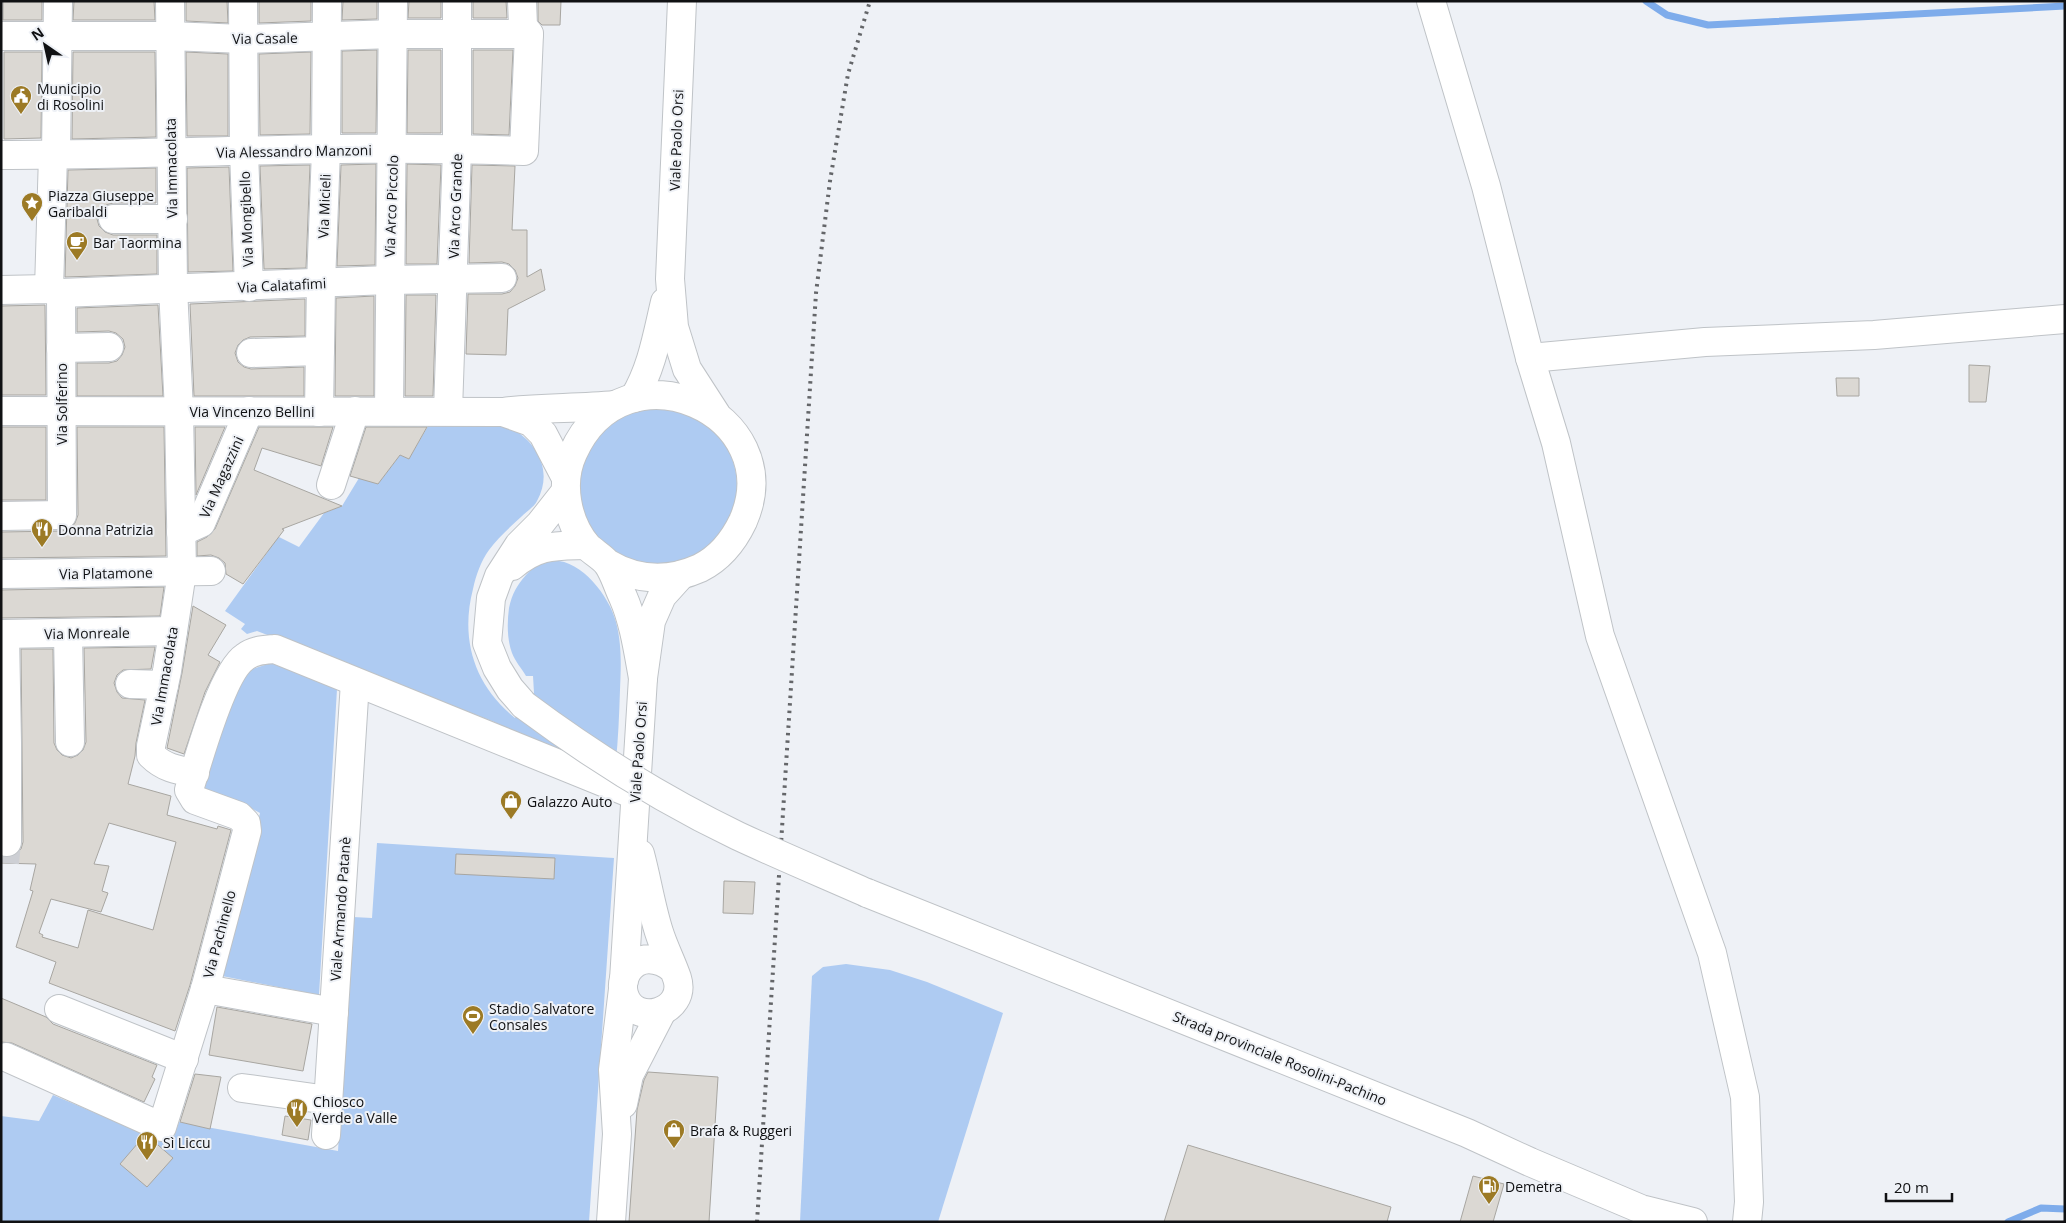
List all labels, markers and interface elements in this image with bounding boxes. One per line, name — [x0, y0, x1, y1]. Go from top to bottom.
north arrow — [20, 20, 70, 70]
text: N — [27, 23, 47, 45]
street label: Via Casale — [232, 28, 298, 48]
place label: Municipio di Rosolini — [37, 79, 104, 114]
public building icon: Municipio di Rosolini — [9, 84, 33, 115]
street label: Viale Paolo Orsi — [665, 89, 687, 191]
street label: Via Immacolata — [161, 118, 181, 218]
street label: Via Alessandro Manzoni — [216, 140, 372, 162]
street label: Via Arco Grande — [444, 153, 466, 259]
street label: Via Arco Piccolo — [380, 155, 402, 257]
street label: Via Mongibello — [235, 171, 257, 267]
street label: Via Micieli — [313, 173, 335, 239]
place label: Piazza Giuseppe Garibaldi — [48, 186, 154, 221]
place icon: Piazza Giuseppe Garibaldi — [20, 191, 44, 222]
cafe icon: Bar Taormina — [65, 230, 89, 261]
place label: Bar Taormina — [93, 233, 182, 252]
street label: Via Calatafimi — [237, 273, 327, 297]
street label: Via Solferino — [52, 363, 71, 445]
street label: Via Vincenzo Bellini — [189, 402, 315, 421]
street label: Via Magazzini — [194, 433, 248, 521]
restaurant icon: Donna Patrizia — [30, 517, 54, 548]
place label: Donna Patrizia — [58, 520, 154, 539]
street label: Via Platamone — [59, 563, 153, 583]
street label: Via Monreale — [44, 623, 130, 643]
street label: Via Immacolata — [146, 625, 182, 727]
street label: Viale Paolo Orsi — [625, 701, 651, 803]
shop icon: Galazzo Auto — [499, 789, 523, 820]
place label: Galazzo Auto — [527, 792, 612, 811]
street label: Viale Armando Patanè — [325, 836, 355, 982]
street label: Via Pachinello — [198, 888, 240, 980]
place label: Stadio Salvatore Consales — [489, 999, 595, 1034]
sports icon: Stadio Salvatore Consales — [461, 1004, 485, 1035]
street label: Strada provinciale Rosolini-Pachino — [1170, 1006, 1390, 1110]
place label: Chiosco Verde a Valle — [313, 1092, 398, 1127]
restaurant icon: Chiosco Verde a Valle — [285, 1097, 309, 1128]
shop icon: Brafa & Ruggeri — [662, 1118, 686, 1149]
place label: Brafa & Ruggeri — [690, 1121, 792, 1140]
restaurant icon: Sì Liccu — [135, 1130, 159, 1161]
place label: Sì Liccu — [163, 1133, 211, 1152]
scale bar — [1886, 1170, 1952, 1202]
fuel station icon: Demetra — [1477, 1174, 1501, 1205]
place label: Demetra — [1505, 1177, 1562, 1196]
text: 20 m — [1894, 1177, 1929, 1197]

